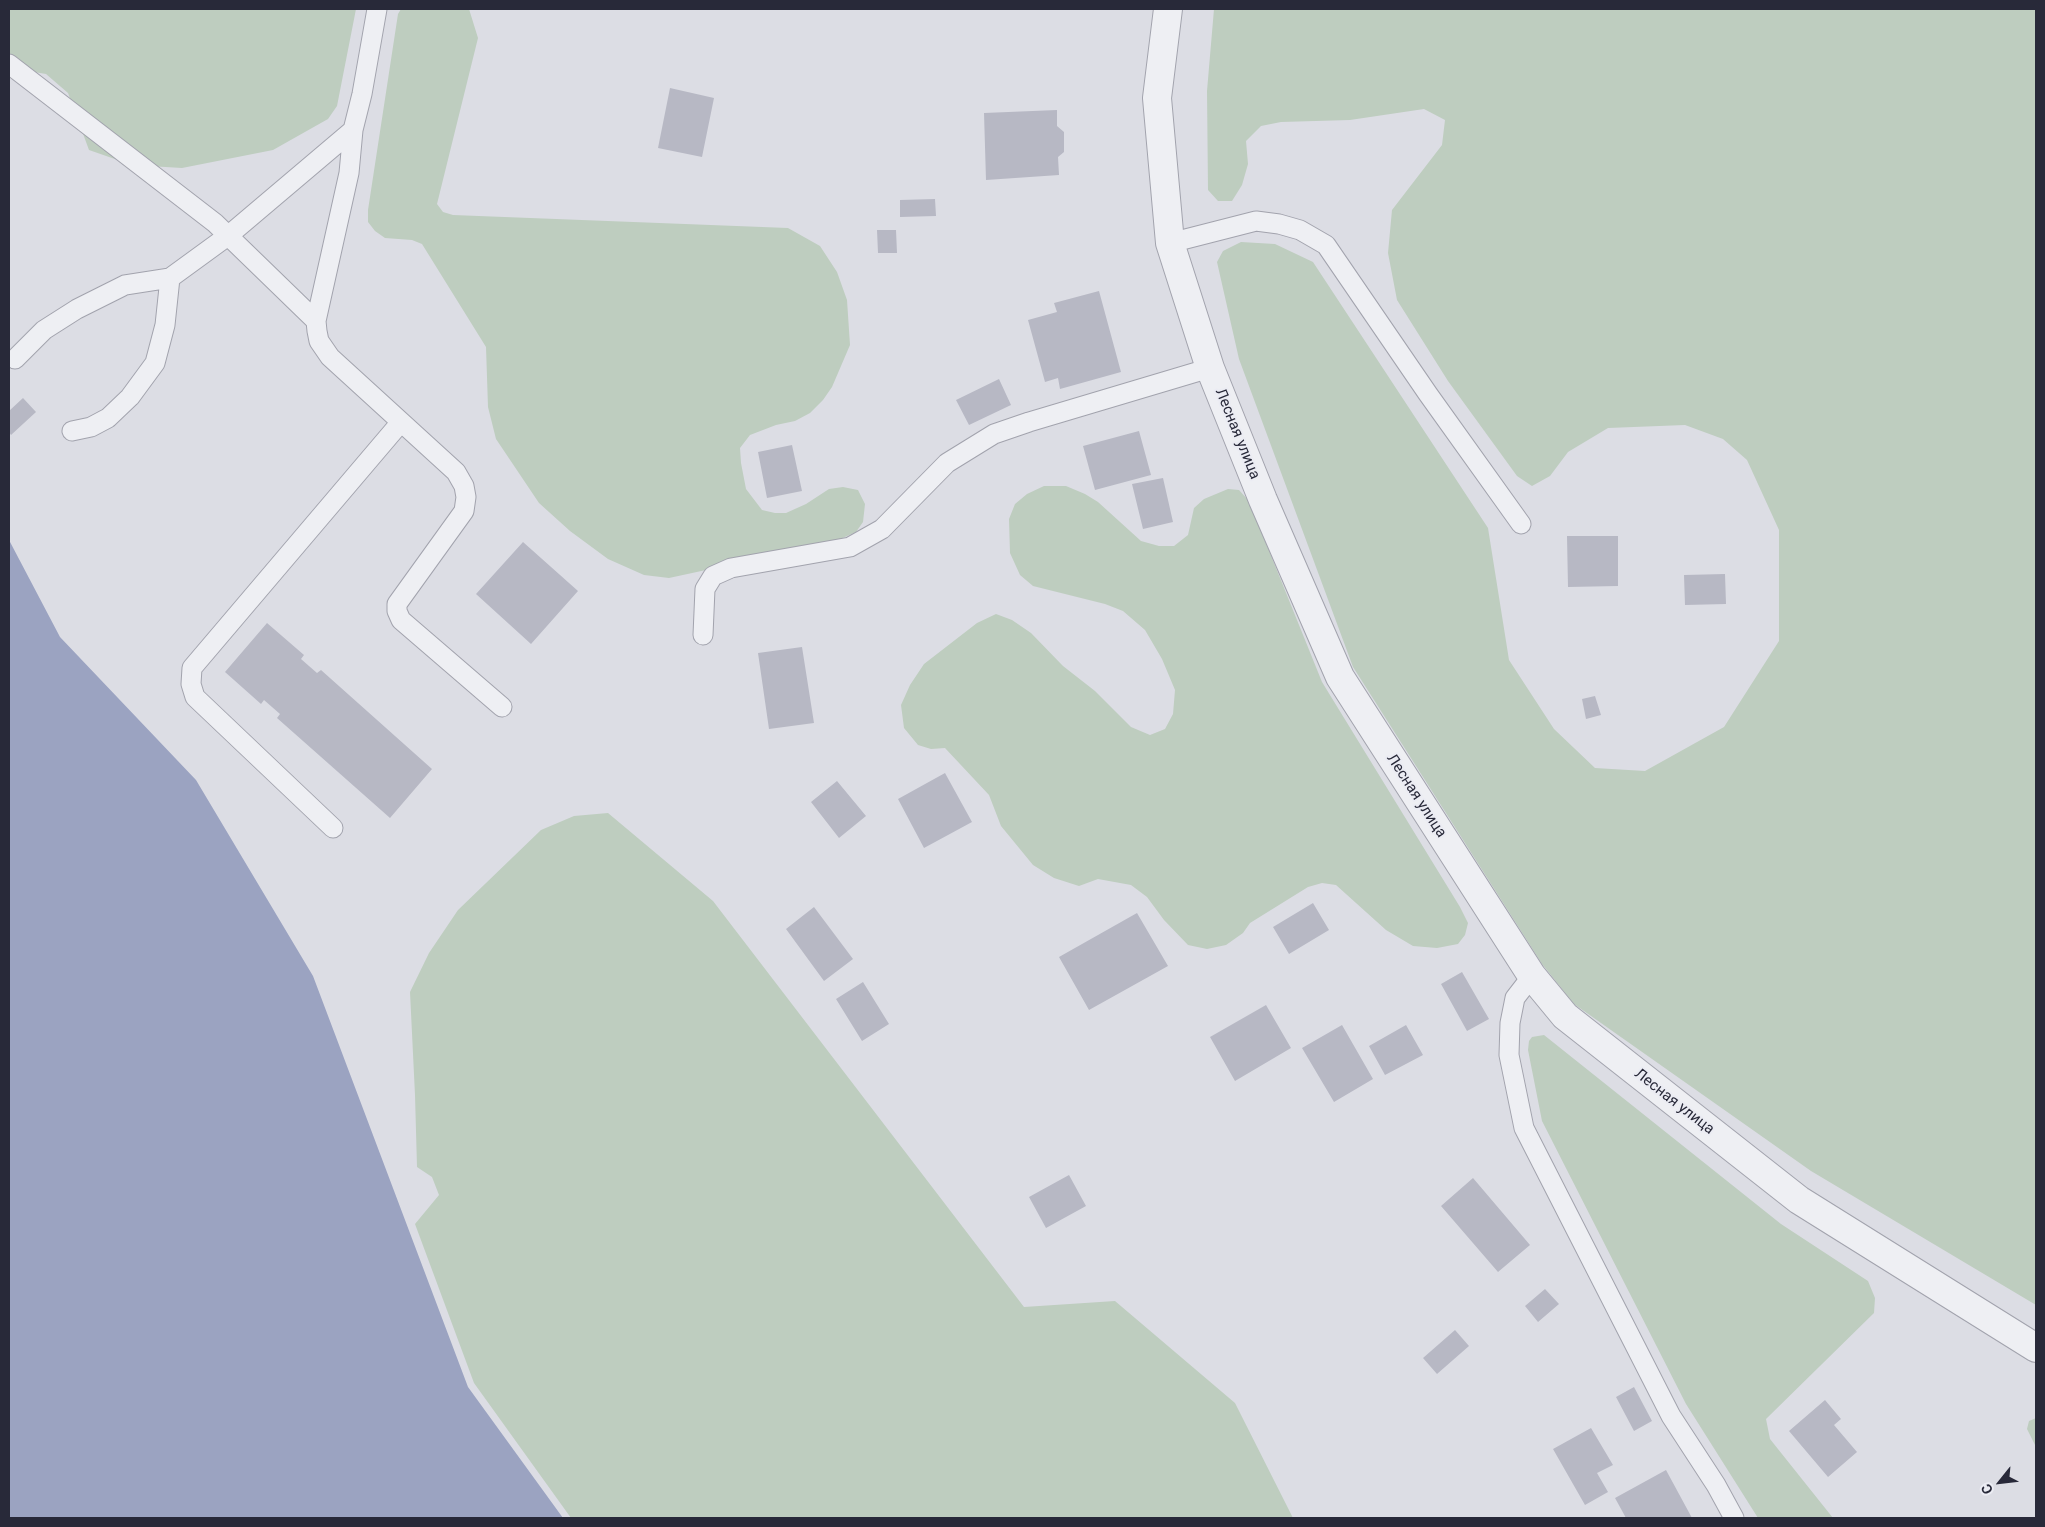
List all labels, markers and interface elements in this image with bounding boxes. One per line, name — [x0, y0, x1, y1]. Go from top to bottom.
street label: Лесная улица — [1211, 386, 1263, 482]
street label: Лесная улица — [1382, 751, 1450, 841]
street label: Лесная улица — [1630, 1065, 1718, 1139]
north arrow — [1975, 1457, 2025, 1507]
text: С — [1978, 1481, 1996, 1497]

